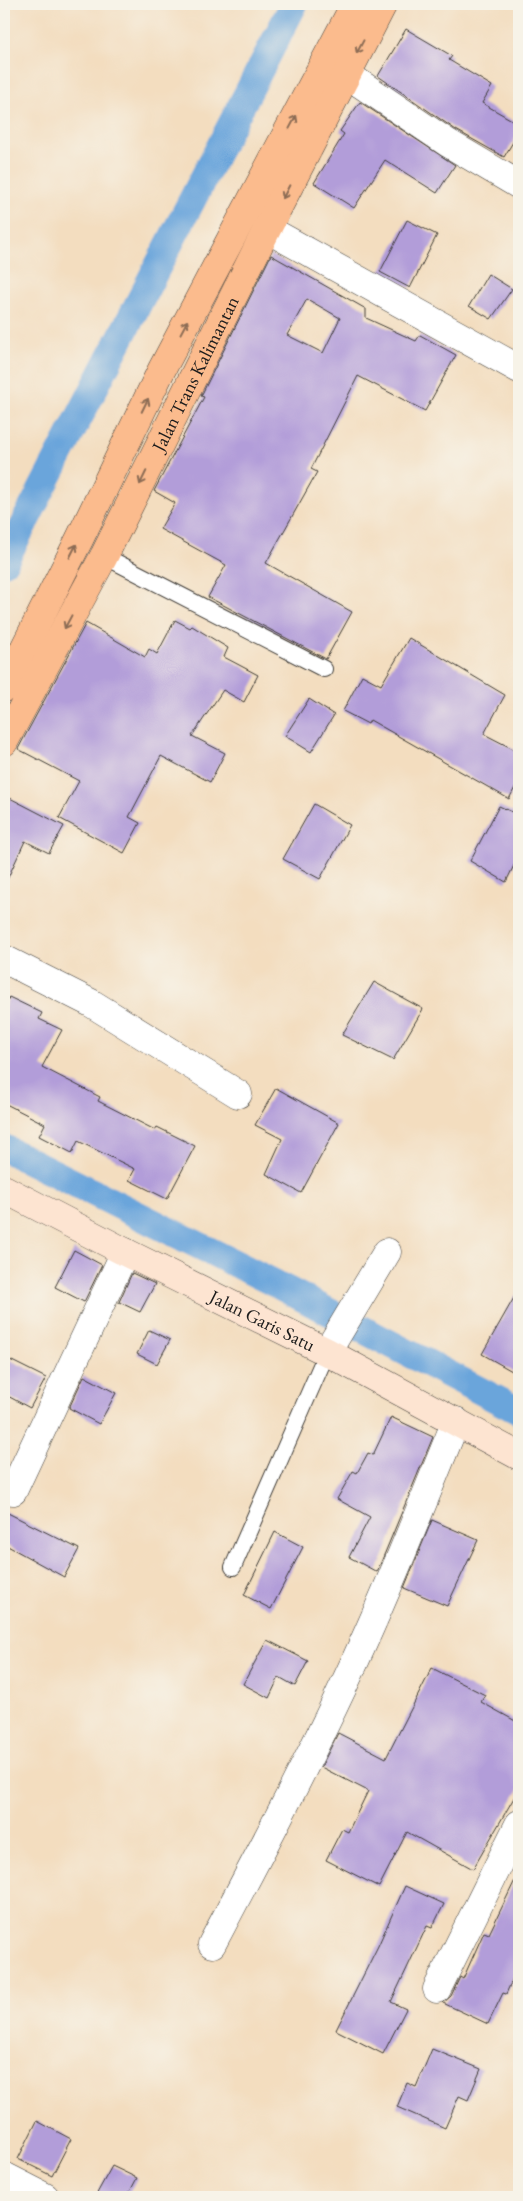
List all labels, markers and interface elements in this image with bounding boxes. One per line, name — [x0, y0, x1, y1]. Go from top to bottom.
one-way arrow — [355, 39, 364, 54]
one-way arrow — [288, 115, 298, 130]
one-way arrow — [281, 184, 291, 199]
street label: Jalan Trans Kalimantan — [145, 292, 245, 458]
one-way arrow — [179, 320, 189, 335]
one-way arrow — [140, 397, 150, 412]
one-way arrow — [138, 470, 147, 485]
one-way arrow — [69, 543, 79, 558]
one-way arrow — [63, 614, 72, 629]
street label: Jalan Garis Satu — [204, 1283, 319, 1357]

